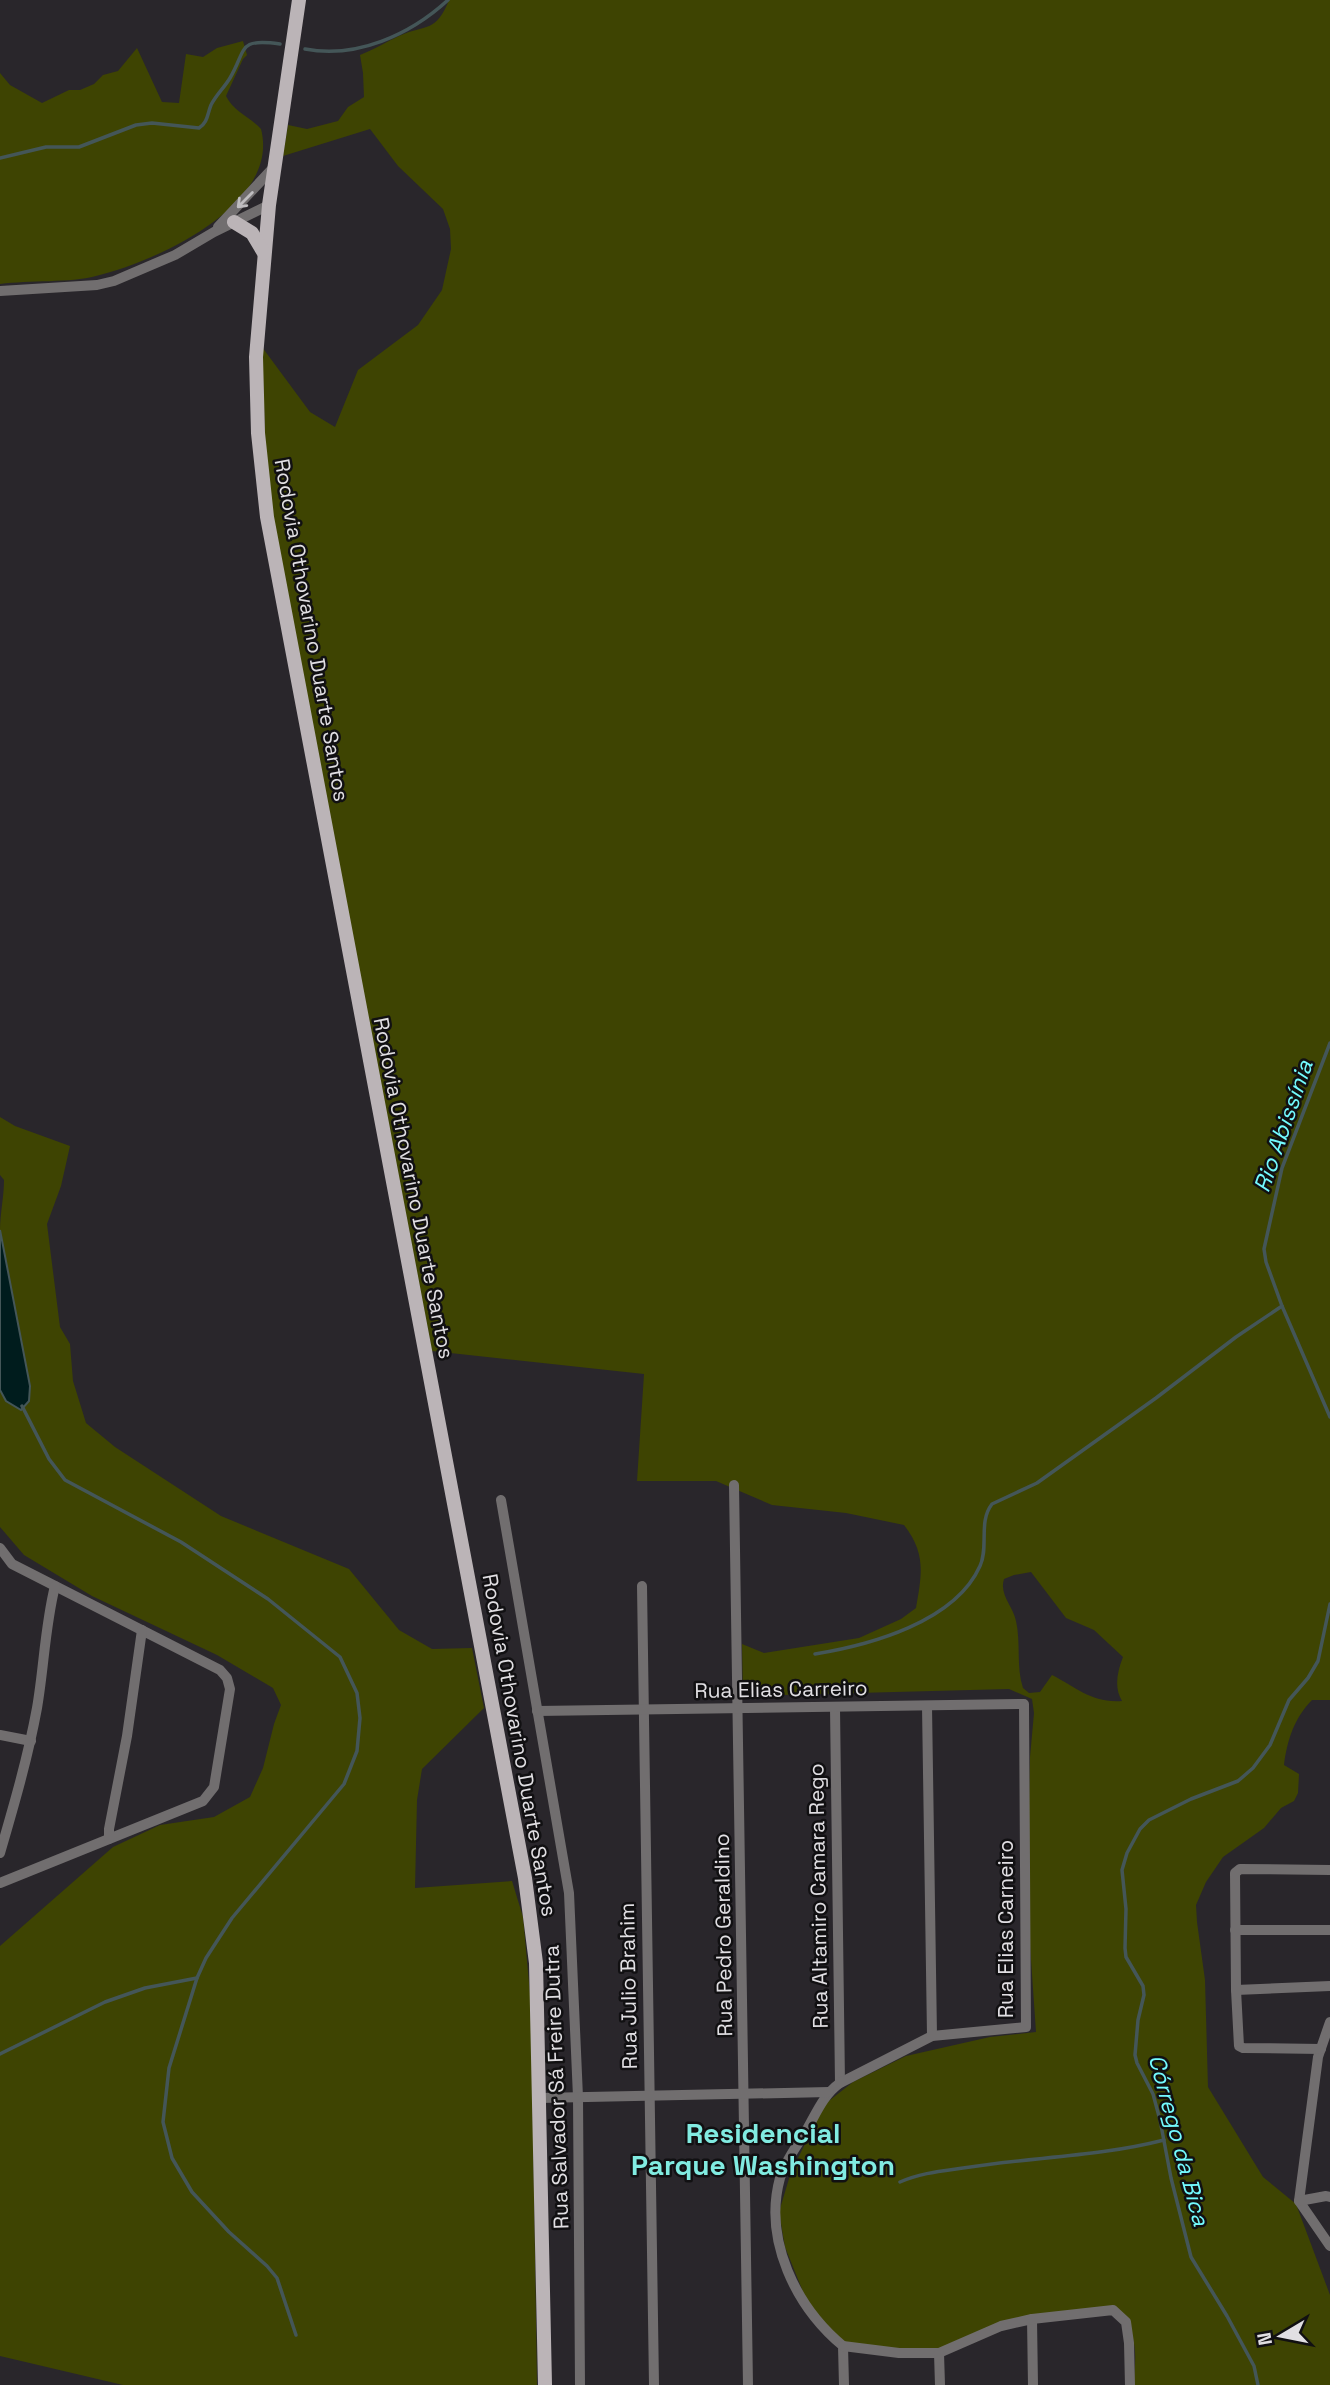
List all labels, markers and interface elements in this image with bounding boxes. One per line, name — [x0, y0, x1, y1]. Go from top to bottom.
one-way arrow — [237, 191, 254, 208]
street label: Rodovia Othovarino Duarte Santos — [269, 457, 355, 803]
street label: Rodovia Othovarino Duarte Santos — [368, 1015, 460, 1361]
water label: Rio Abissínia — [1246, 1055, 1320, 1196]
street label: Rodovia Othovarino Duarte Santos — [477, 1572, 563, 1918]
street label: Rua Elias Carreiro — [694, 1674, 868, 1704]
street label: Rua Altamiro Camara Rego — [802, 1763, 834, 2029]
street label: Rua Pedro Geraldino — [708, 1833, 738, 2037]
street label: Rua Elias Carneiro — [992, 1840, 1019, 2018]
street label: Rua Julio Brahim — [613, 1902, 643, 2070]
street label: Rua Salvador Sá Freire Dutra — [538, 1944, 574, 2230]
water label: Córrego da Bica — [1142, 2051, 1216, 2230]
district label: Residencial Parque Washington — [631, 2115, 895, 2183]
north arrow — [1246, 2301, 1316, 2371]
text: N — [1251, 2330, 1278, 2347]

